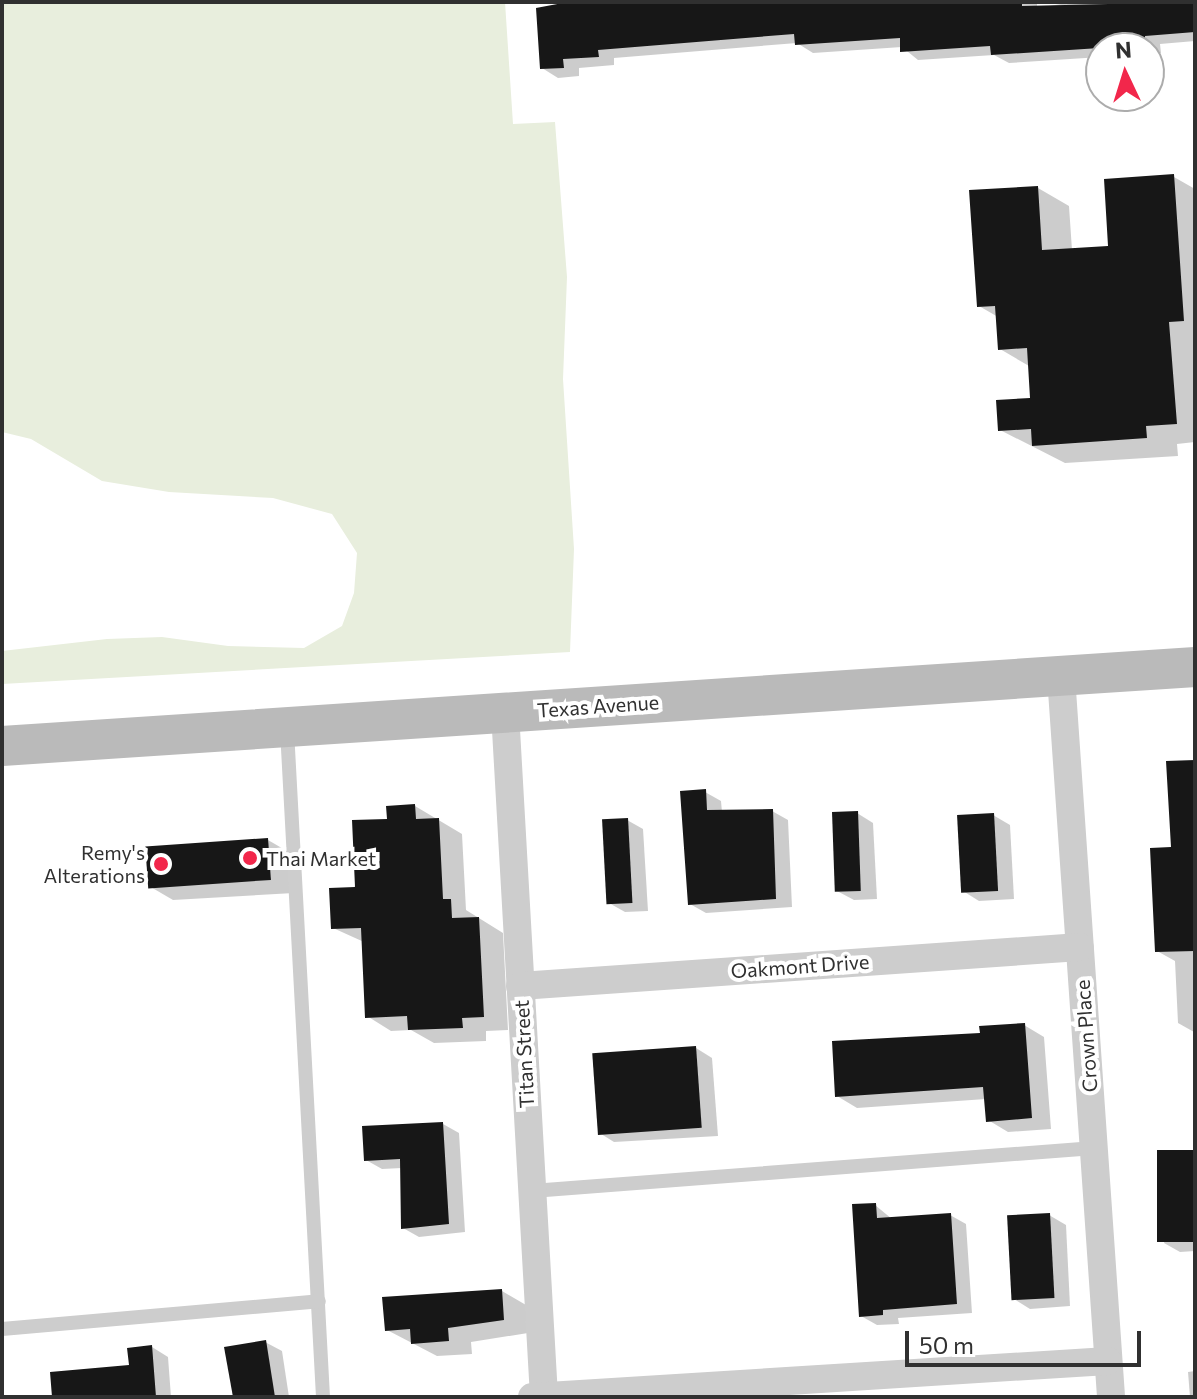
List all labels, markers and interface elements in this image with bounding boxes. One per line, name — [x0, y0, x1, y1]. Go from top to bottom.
north arrow — [1085, 32, 1165, 112]
text: N — [1114, 36, 1133, 64]
street label: Texas Avenue — [536, 690, 660, 722]
place label: Remy's Alterations — [43, 840, 145, 887]
place label: Thai Market — [266, 846, 376, 870]
marker: Thai Market — [241, 849, 259, 867]
marker: Remy's Alterations — [152, 855, 170, 873]
street label: Oakmont Drive — [730, 949, 870, 983]
street label: Crown Place — [1070, 979, 1102, 1093]
street label: Titan Street — [509, 999, 539, 1109]
scale bar — [909, 1315, 1145, 1365]
text: 50 m — [919, 1330, 974, 1359]

